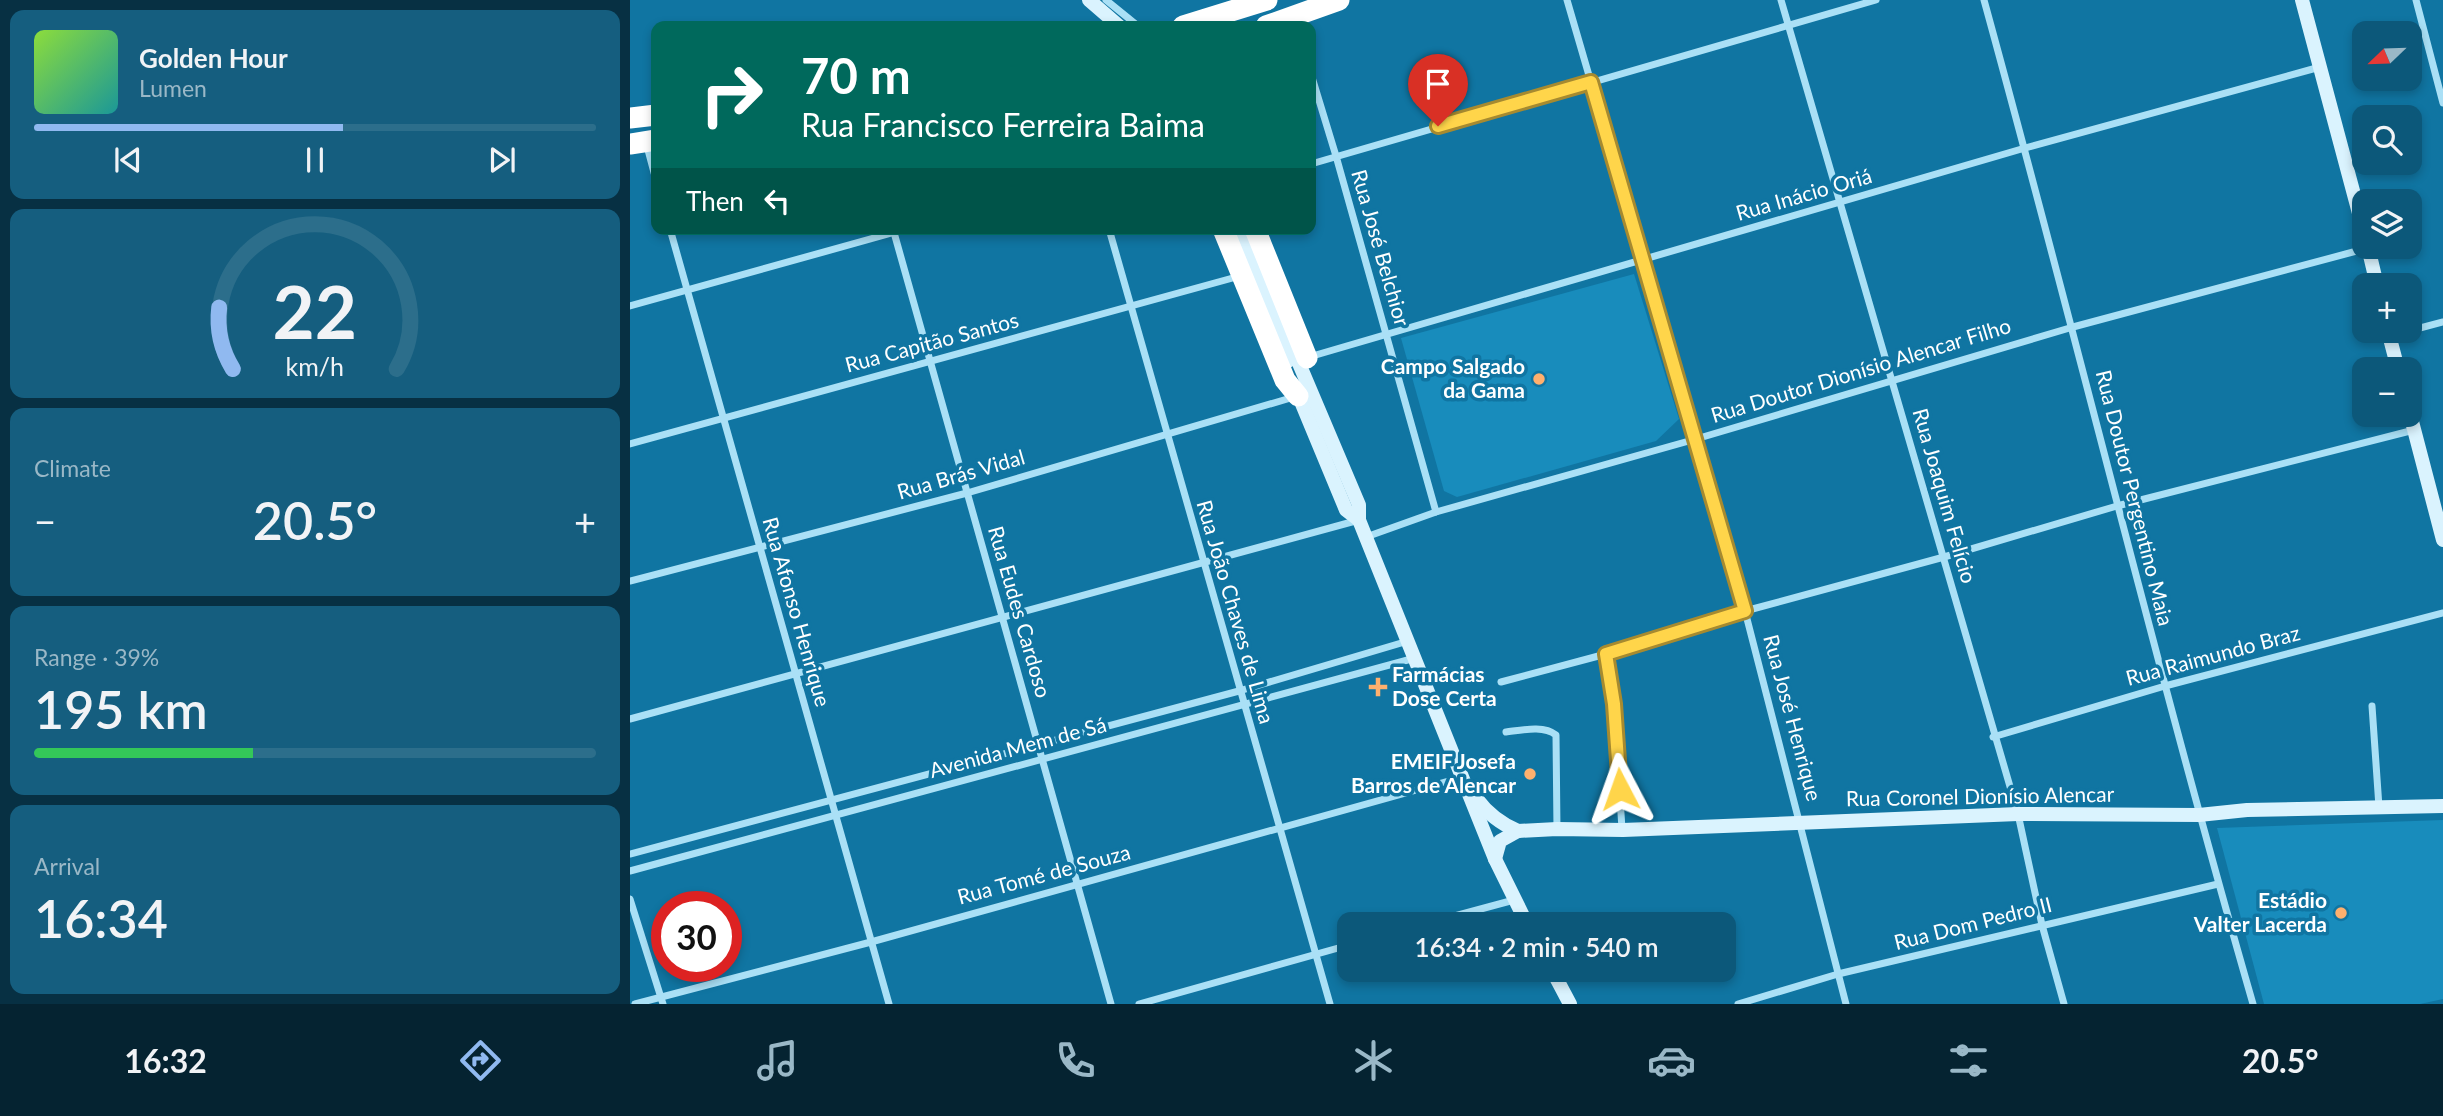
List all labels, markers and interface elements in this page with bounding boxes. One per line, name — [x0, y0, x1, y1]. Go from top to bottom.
north arrow — [2352, 21, 2422, 91]
map controls — [2352, 21, 2422, 427]
text: Golden Hour — [139, 42, 288, 74]
text: 70 m — [801, 46, 911, 104]
icon: right — [686, 49, 777, 140]
pin — [1408, 54, 1468, 126]
icon: arrive — [1419, 65, 1457, 103]
text: Lumen — [139, 74, 207, 102]
text: Rua Francisco Ferreira Baima — [801, 105, 1205, 144]
button: search — [2352, 105, 2422, 175]
icon: previous — [109, 141, 147, 179]
icon: pause — [296, 141, 334, 179]
icon: next — [483, 141, 521, 179]
street label: Rua Inácio Oriá — [1733, 162, 1874, 225]
street label: Rua José Belchior — [1347, 167, 1416, 329]
icon: left — [758, 182, 796, 220]
text: Then — [686, 185, 744, 217]
button: layers — [2352, 189, 2422, 259]
text: 22 — [273, 268, 357, 356]
button: + — [2352, 273, 2422, 343]
street label: Rua Capitão Santos — [842, 306, 1021, 377]
street label: Rua Doutor Dionísio Alencar Filho — [1708, 312, 2014, 427]
text: km/h — [286, 351, 344, 381]
place label: Campo Salgado da Gama — [1381, 353, 1525, 402]
button: − — [2352, 357, 2422, 427]
street label: Rua Doutor Pergentino Maia — [2092, 367, 2179, 628]
marker: Campo Salgado da Gama — [1531, 371, 1547, 387]
street label: Rua Joaquim Felício — [1909, 405, 1982, 586]
street label: Rua Brás Vidal — [894, 443, 1027, 504]
text: Climate — [34, 454, 111, 482]
text: 20.5° — [253, 489, 377, 551]
street label: Rua João Chaves de Lima — [1193, 497, 1280, 726]
text: − — [34, 498, 56, 544]
text: + — [574, 498, 596, 544]
street label: Rua Afonso Henrique — [758, 514, 836, 709]
street label: Rua Eudes Cardoso — [984, 523, 1057, 700]
street label: Rua Raimundo Braz — [2123, 619, 2302, 690]
street label: Rua José Henrique — [1759, 632, 1828, 804]
text: Range · 39% — [34, 643, 159, 671]
place label: Farmácias Dose Certa — [1392, 661, 1497, 710]
text: 195 km — [34, 678, 208, 740]
marker: Farmácias Dose Certa — [1370, 679, 1386, 695]
street label: Avenida Mem de Sá — [926, 711, 1109, 782]
place label: EMEIF Josefa Barros de Alencar — [1351, 748, 1516, 797]
position arrow — [1583, 752, 1657, 826]
marker: EMEIF Josefa Barros de Alencar — [1522, 766, 1538, 782]
street label: Rua Coronel Dionísio Alencar — [1846, 781, 2115, 810]
street label: Rua Tomé de Souza — [954, 838, 1133, 909]
text: Arrival — [34, 852, 100, 880]
text: 16:34 — [34, 887, 168, 949]
place label: Estádio Valter Lacerda — [2193, 887, 2327, 936]
speed limit sign: 30 — [651, 891, 742, 982]
street label: Rua Dom Pedro II — [1891, 891, 2054, 954]
marker: Estádio Valter Lacerda — [2333, 905, 2349, 921]
text: 16:34 · 2 min · 540 m — [1414, 931, 1659, 963]
icon: directions — [456, 1036, 505, 1085]
icon: music — [753, 1036, 802, 1085]
icon: phone — [1051, 1036, 1100, 1085]
icon: climate — [1349, 1036, 1398, 1085]
icon: car — [1647, 1036, 1696, 1085]
icon: filters — [1944, 1036, 1993, 1085]
text: 16:32 — [124, 1041, 207, 1080]
text: 20.5° — [2242, 1041, 2319, 1080]

